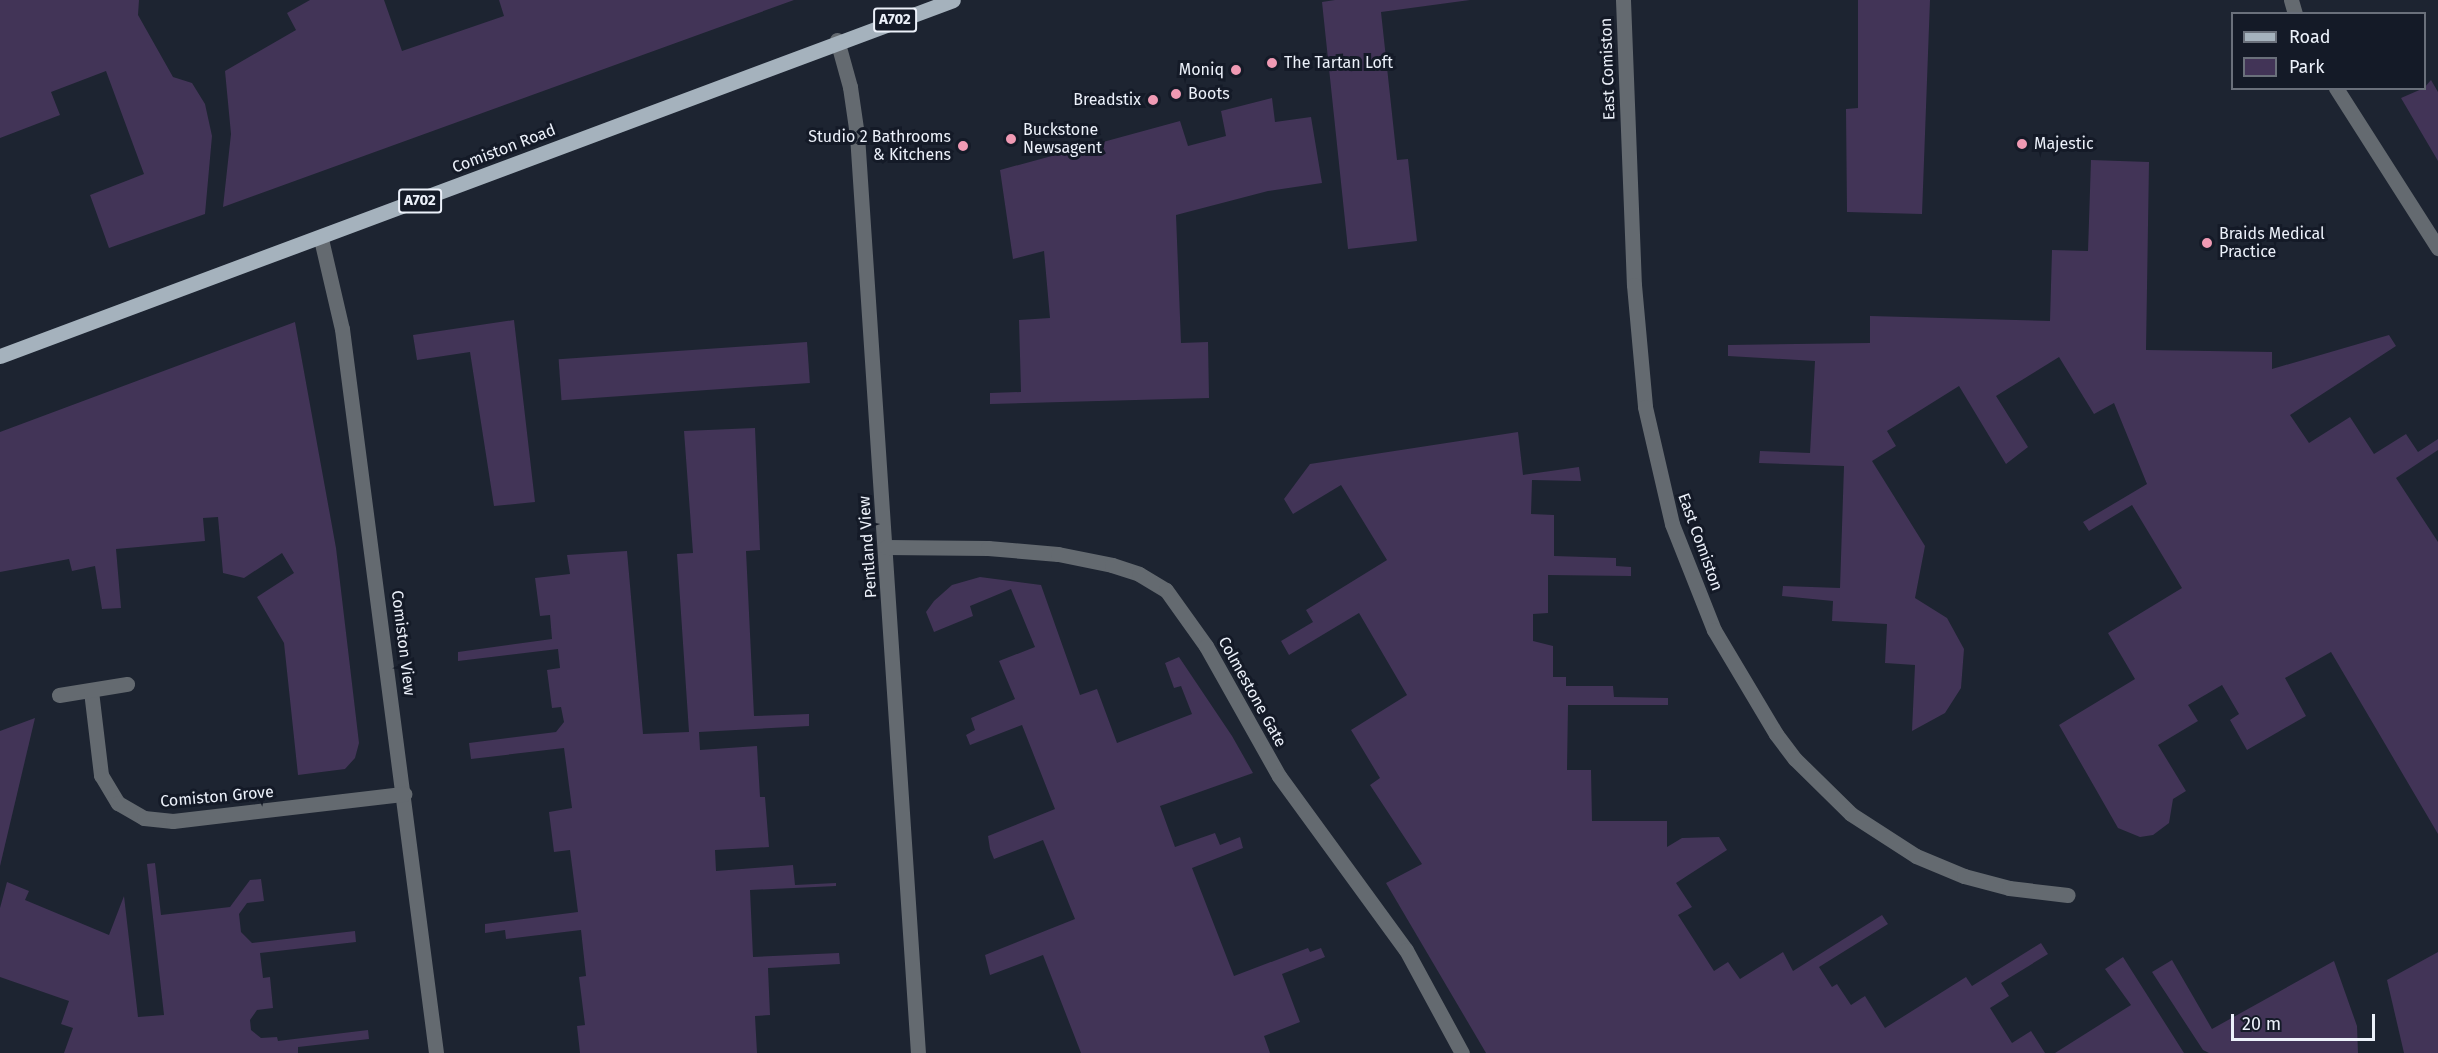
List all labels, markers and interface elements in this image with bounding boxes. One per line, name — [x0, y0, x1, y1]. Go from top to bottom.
road number: A702 — [872, 8, 918, 32]
legend — [2231, 12, 2426, 90]
street label: East Comiston — [1597, 18, 1619, 120]
text: Road — [2289, 26, 2331, 48]
place label: The Tartan Loft — [1284, 53, 1393, 73]
marker: The Tartan Loft — [1265, 56, 1279, 70]
text: Park — [2289, 56, 2324, 78]
place label: Moniq — [1179, 60, 1224, 80]
marker: Moniq — [1229, 63, 1243, 77]
place label: Boots — [1188, 84, 1230, 104]
marker: Boots — [1169, 87, 1183, 101]
place label: Breadstix — [1073, 90, 1141, 110]
marker: Breadstix — [1146, 93, 1160, 107]
street label: Comiston Road — [450, 120, 558, 178]
place label: Buckstone Newsagent — [1023, 120, 1102, 158]
place label: Studio 2 Bathrooms & Kitchens — [808, 127, 951, 165]
marker: Buckstone Newsagent — [1004, 132, 1018, 146]
place label: Majestic — [2034, 134, 2094, 154]
marker: Majestic — [2015, 137, 2029, 151]
marker: Studio 2 Bathrooms & Kitchens — [956, 139, 970, 153]
road number: A702 — [398, 189, 442, 213]
place label: Braids Medical Practice — [2219, 224, 2325, 262]
marker: Braids Medical Practice — [2200, 236, 2214, 250]
street label: East Comiston — [1673, 491, 1727, 593]
street label: Pentland View — [855, 495, 881, 599]
street label: Comiston View — [387, 589, 419, 697]
street label: Colmestone Gate — [1214, 634, 1290, 750]
street label: Comiston Grove — [159, 782, 275, 812]
scale bar — [2234, 1002, 2378, 1040]
text: 20 m — [2242, 1013, 2281, 1035]

